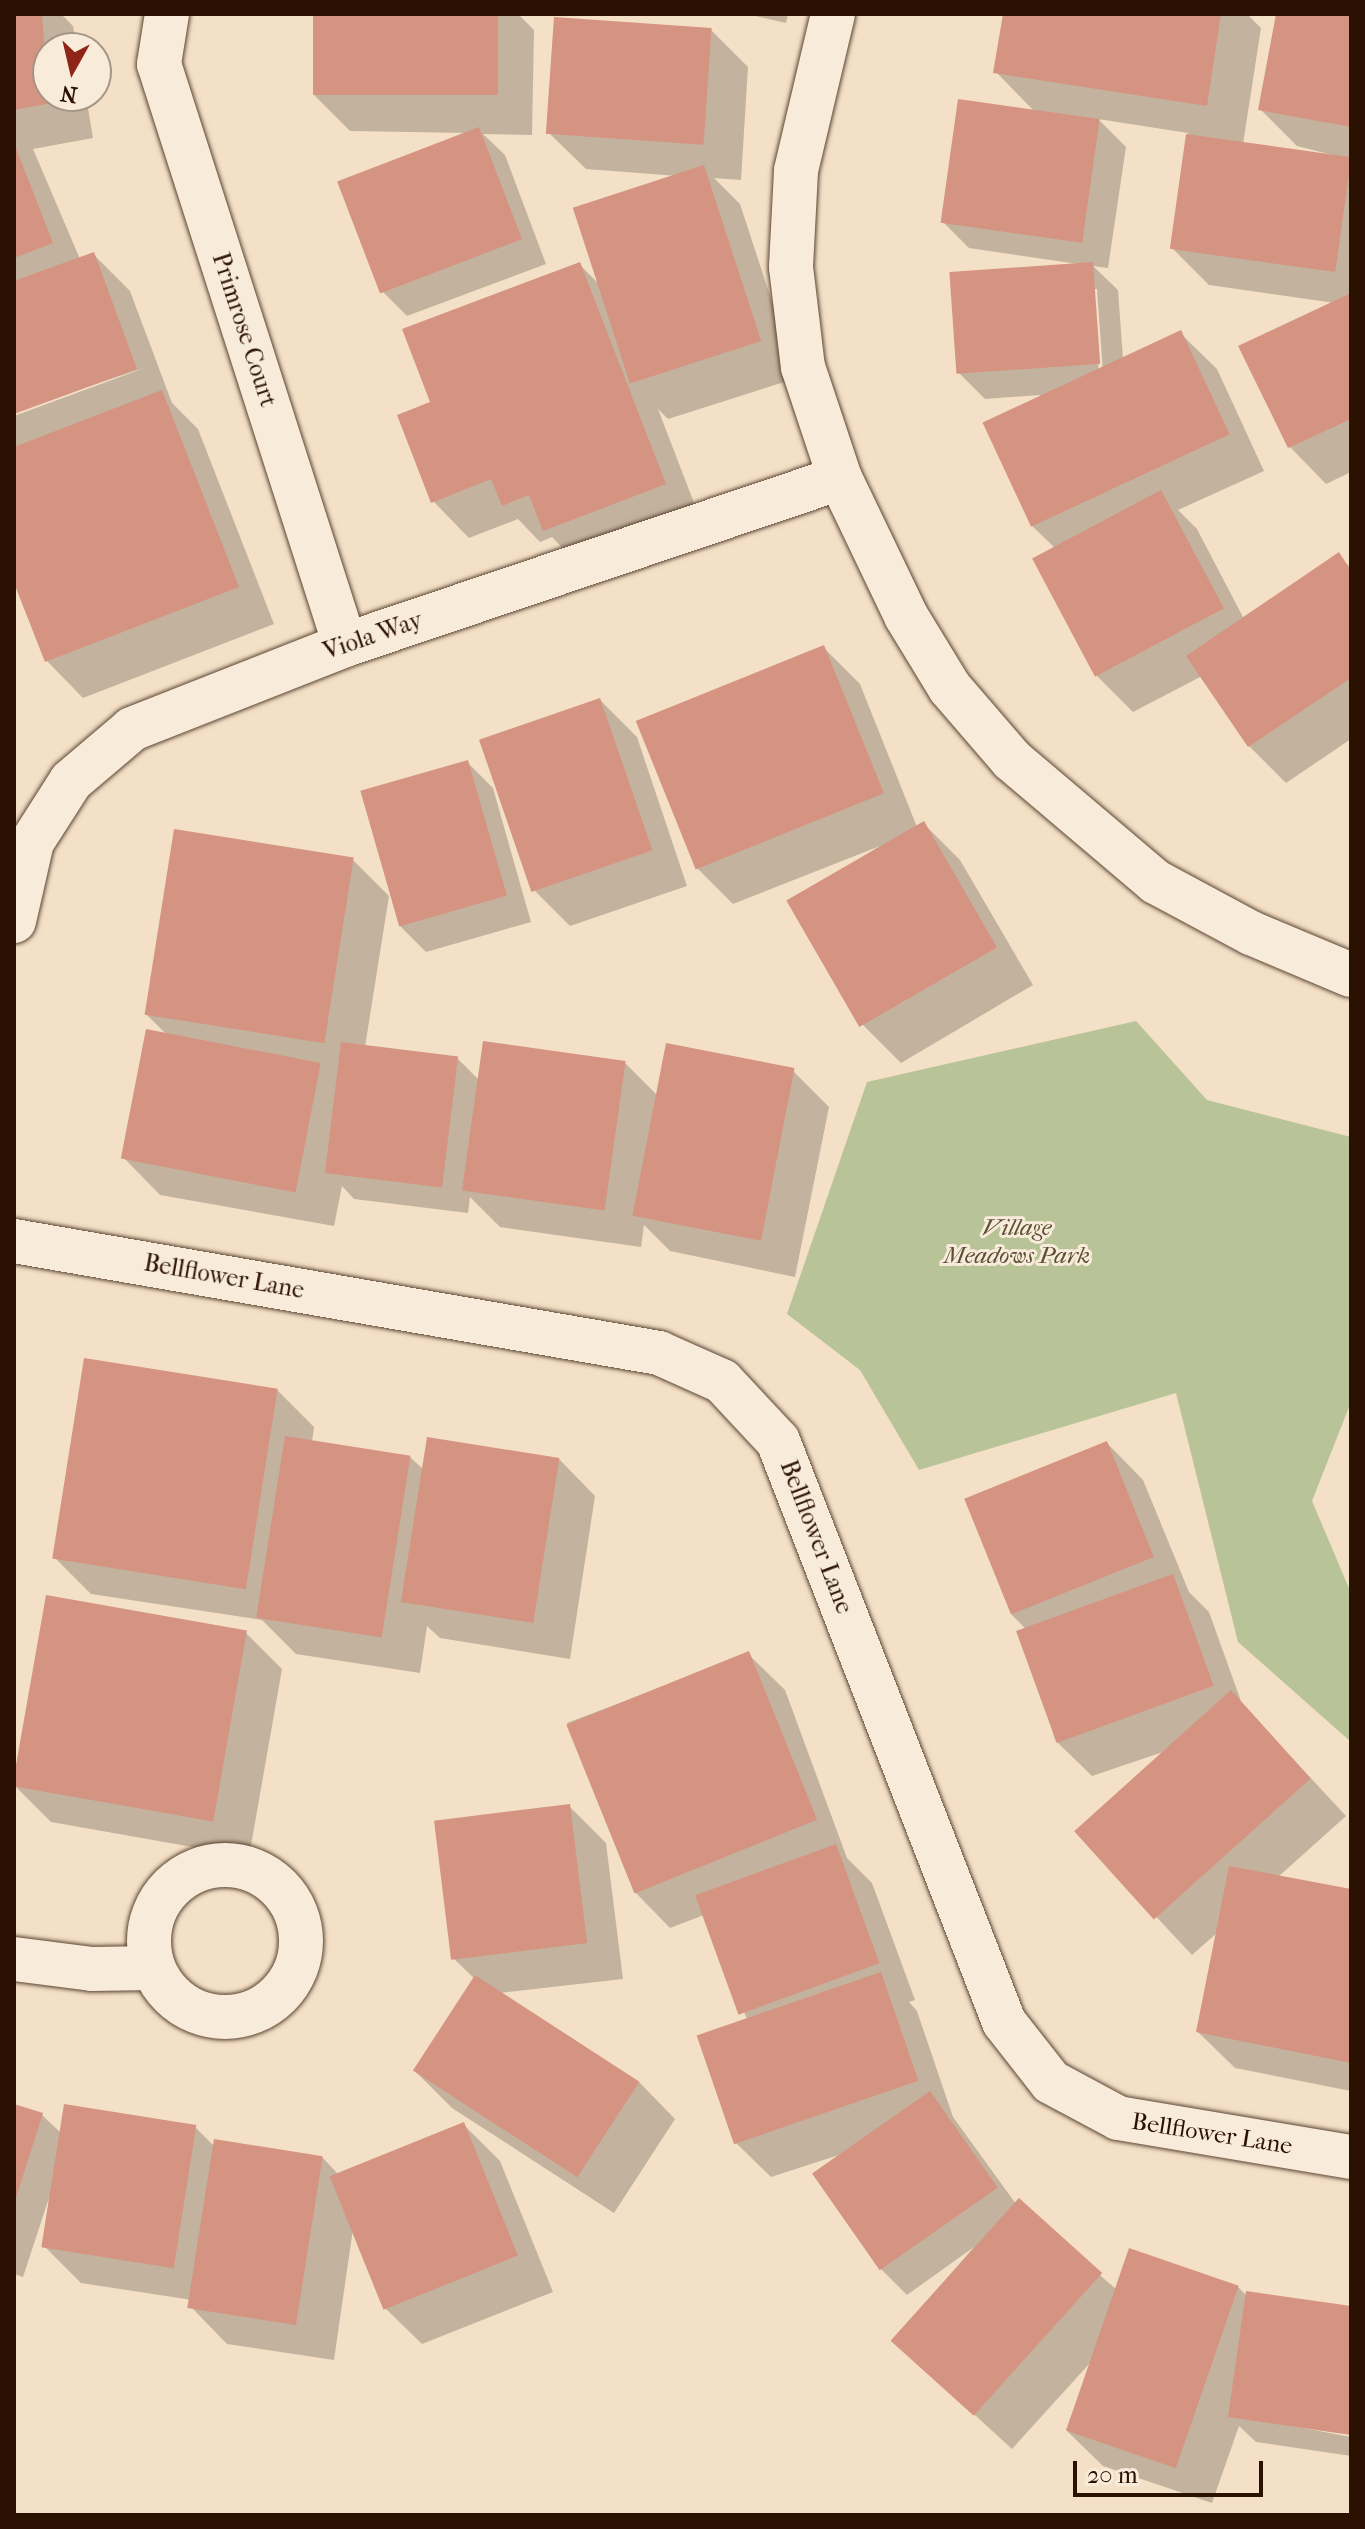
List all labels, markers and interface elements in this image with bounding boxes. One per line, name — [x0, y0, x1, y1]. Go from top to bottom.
north arrow — [32, 32, 112, 112]
text: N — [59, 80, 79, 108]
street label: Primrose Court — [206, 249, 282, 411]
street label: Viola Way — [320, 606, 426, 666]
park label: Village Meadows Park — [944, 1214, 1090, 1270]
street label: Bellflower Lane — [142, 1249, 306, 1305]
street label: Bellflower Lane — [774, 1456, 858, 1618]
street label: Bellflower Lane — [1130, 2107, 1294, 2161]
scale bar — [1077, 2445, 1267, 2495]
text: 20 m — [1087, 2461, 1138, 2489]

